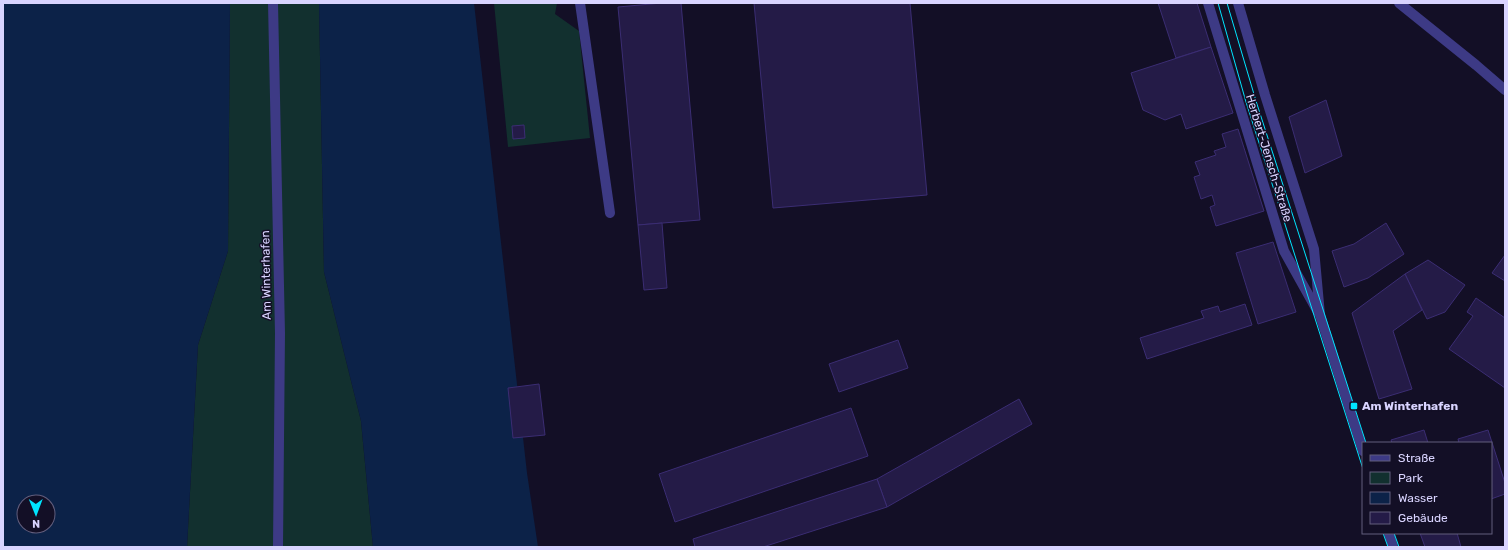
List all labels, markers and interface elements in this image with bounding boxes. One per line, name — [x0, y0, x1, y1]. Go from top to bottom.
street label: Herbert-Jensch-Straße — [1243, 92, 1295, 224]
street label: Am Winterhafen — [258, 230, 274, 320]
place label: Am Winterhafen — [1362, 399, 1458, 413]
marker: Am Winterhafen — [1349, 401, 1359, 411]
legend — [1362, 442, 1492, 534]
text: Straße — [1398, 451, 1435, 465]
text: Park — [1398, 471, 1424, 485]
text: Wasser — [1398, 491, 1438, 505]
north arrow — [16, 494, 56, 534]
text: Gebäude — [1398, 511, 1448, 525]
text: N — [32, 517, 40, 530]

